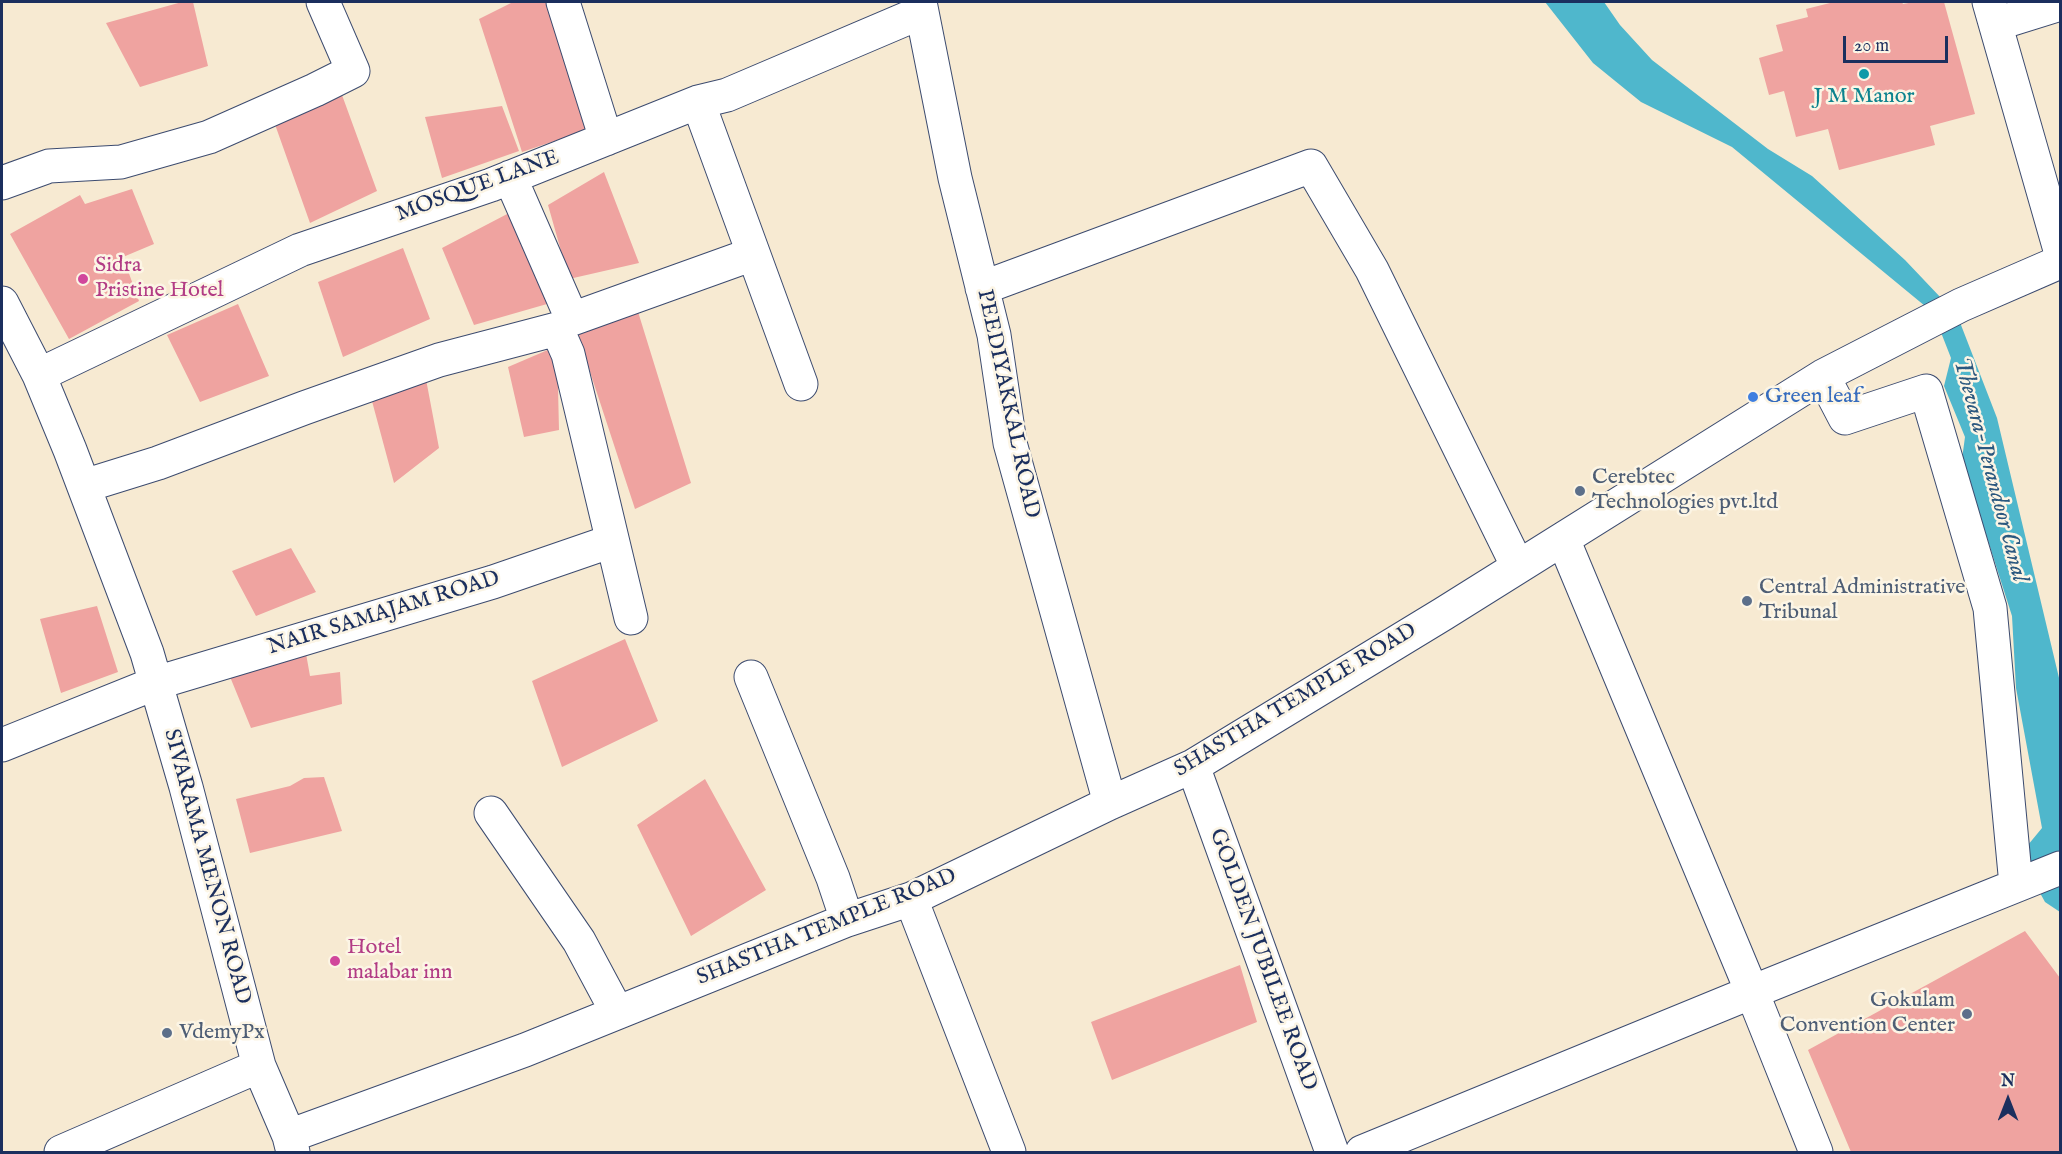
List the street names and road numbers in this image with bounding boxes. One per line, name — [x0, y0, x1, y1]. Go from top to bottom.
street label: MOSQUE LANE — [393, 145, 563, 229]
street label: PEEDIYAKKAL ROAD — [970, 287, 1044, 521]
street label: NAIR SAMAJAM ROAD — [265, 566, 503, 662]
street label: SHASTHA TEMPLE ROAD — [1170, 618, 1422, 784]
street label: SIVARAMA MENON ROAD — [157, 727, 255, 1007]
street label: GOLDEN JUBILEE ROAD — [1202, 826, 1322, 1094]
street label: SHASTHA TEMPLE ROAD — [693, 864, 961, 992]

